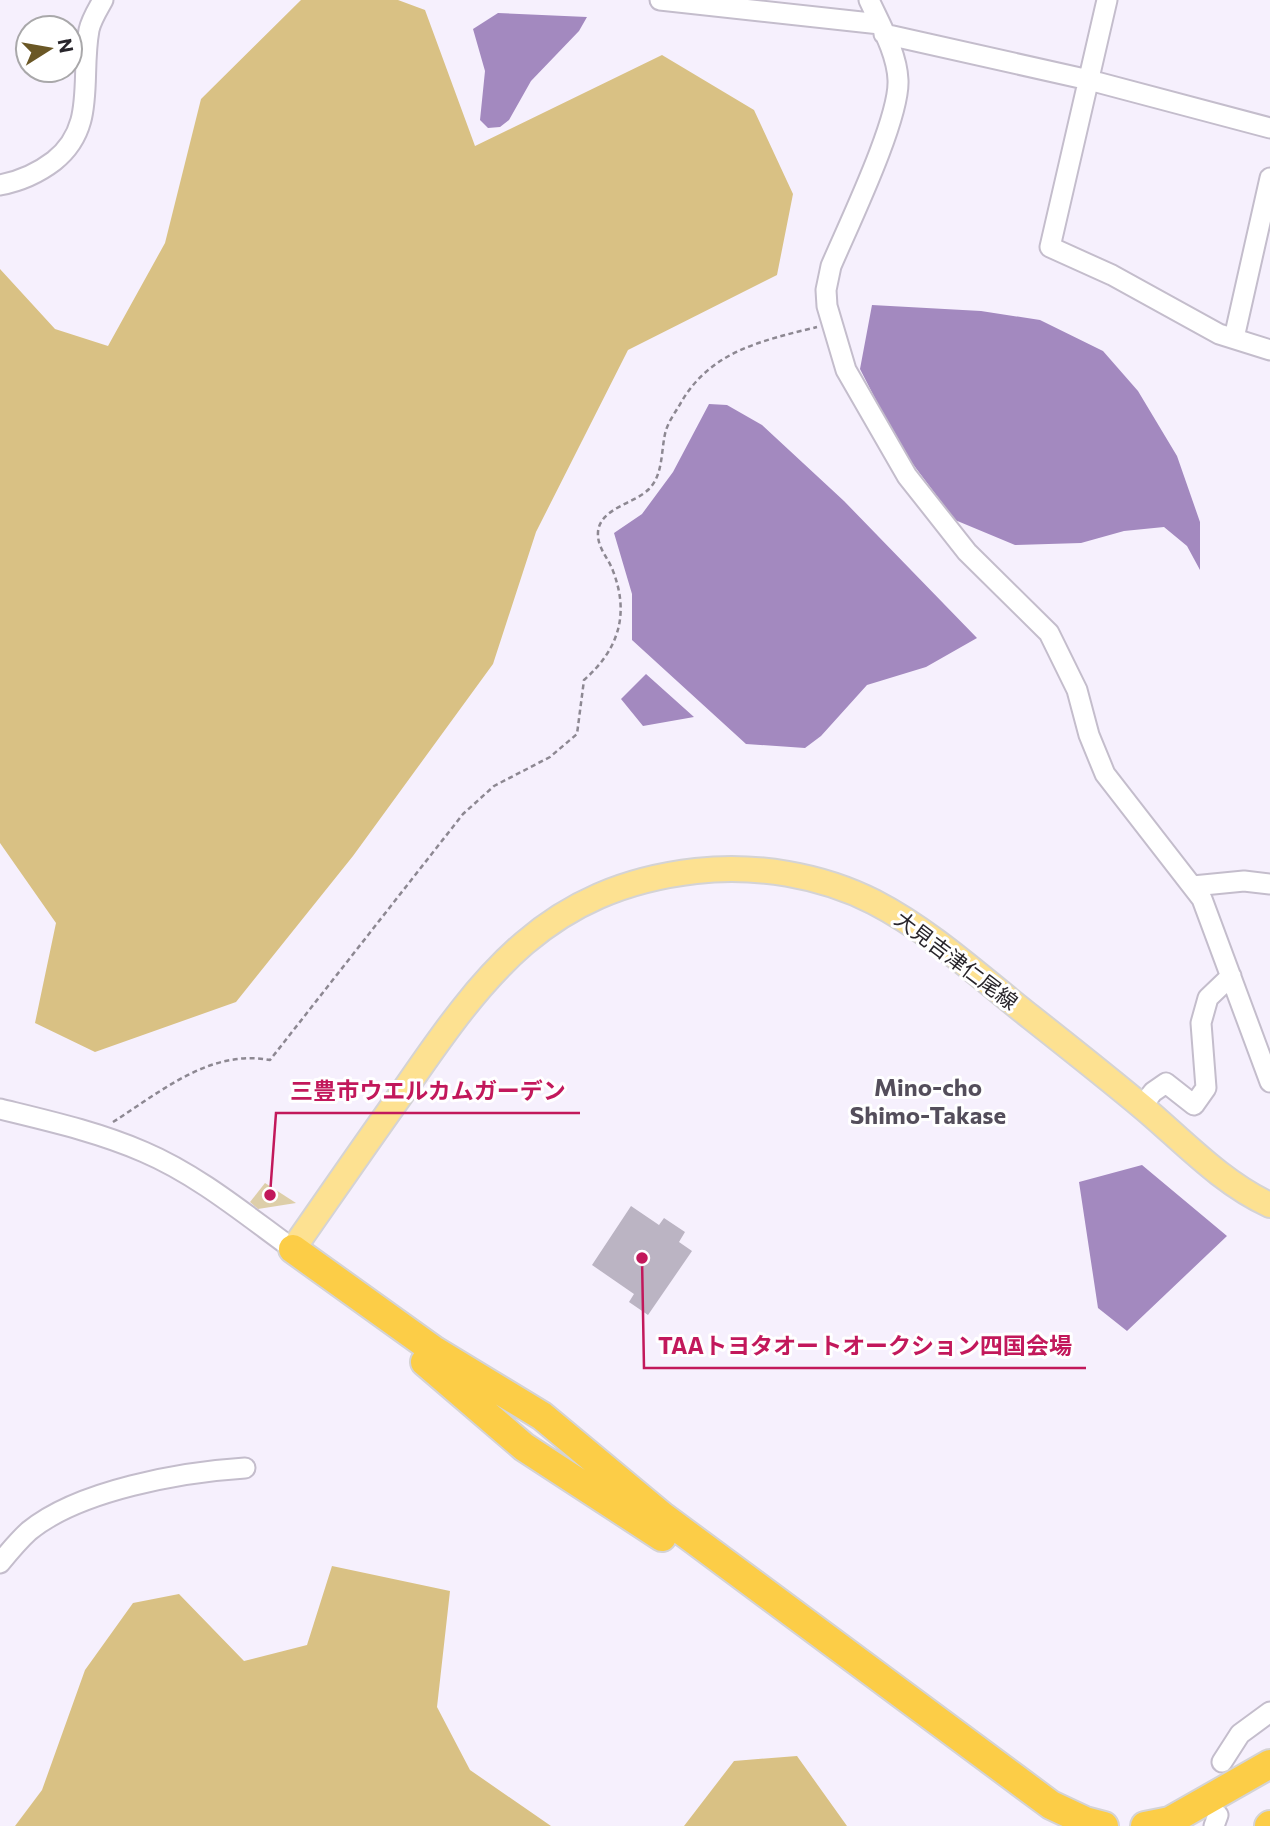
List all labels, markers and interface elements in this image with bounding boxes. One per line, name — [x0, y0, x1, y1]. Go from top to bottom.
north arrow — [14, 14, 84, 84]
text: N — [54, 36, 79, 55]
street label: 大見吉津仁尾線 — [891, 906, 1023, 1014]
callout: 三豊市ウエルカムガーデン — [276, 1069, 580, 1113]
district label: Mino-cho Shimo-Takase — [850, 1072, 1006, 1129]
text: 三豊市ウエルカムガーデン — [290, 1076, 566, 1104]
callout: TAAトヨタオートオークション四国会場 — [644, 1324, 1086, 1368]
text: TAAトヨタオートオークション四国会場 — [658, 1331, 1072, 1359]

